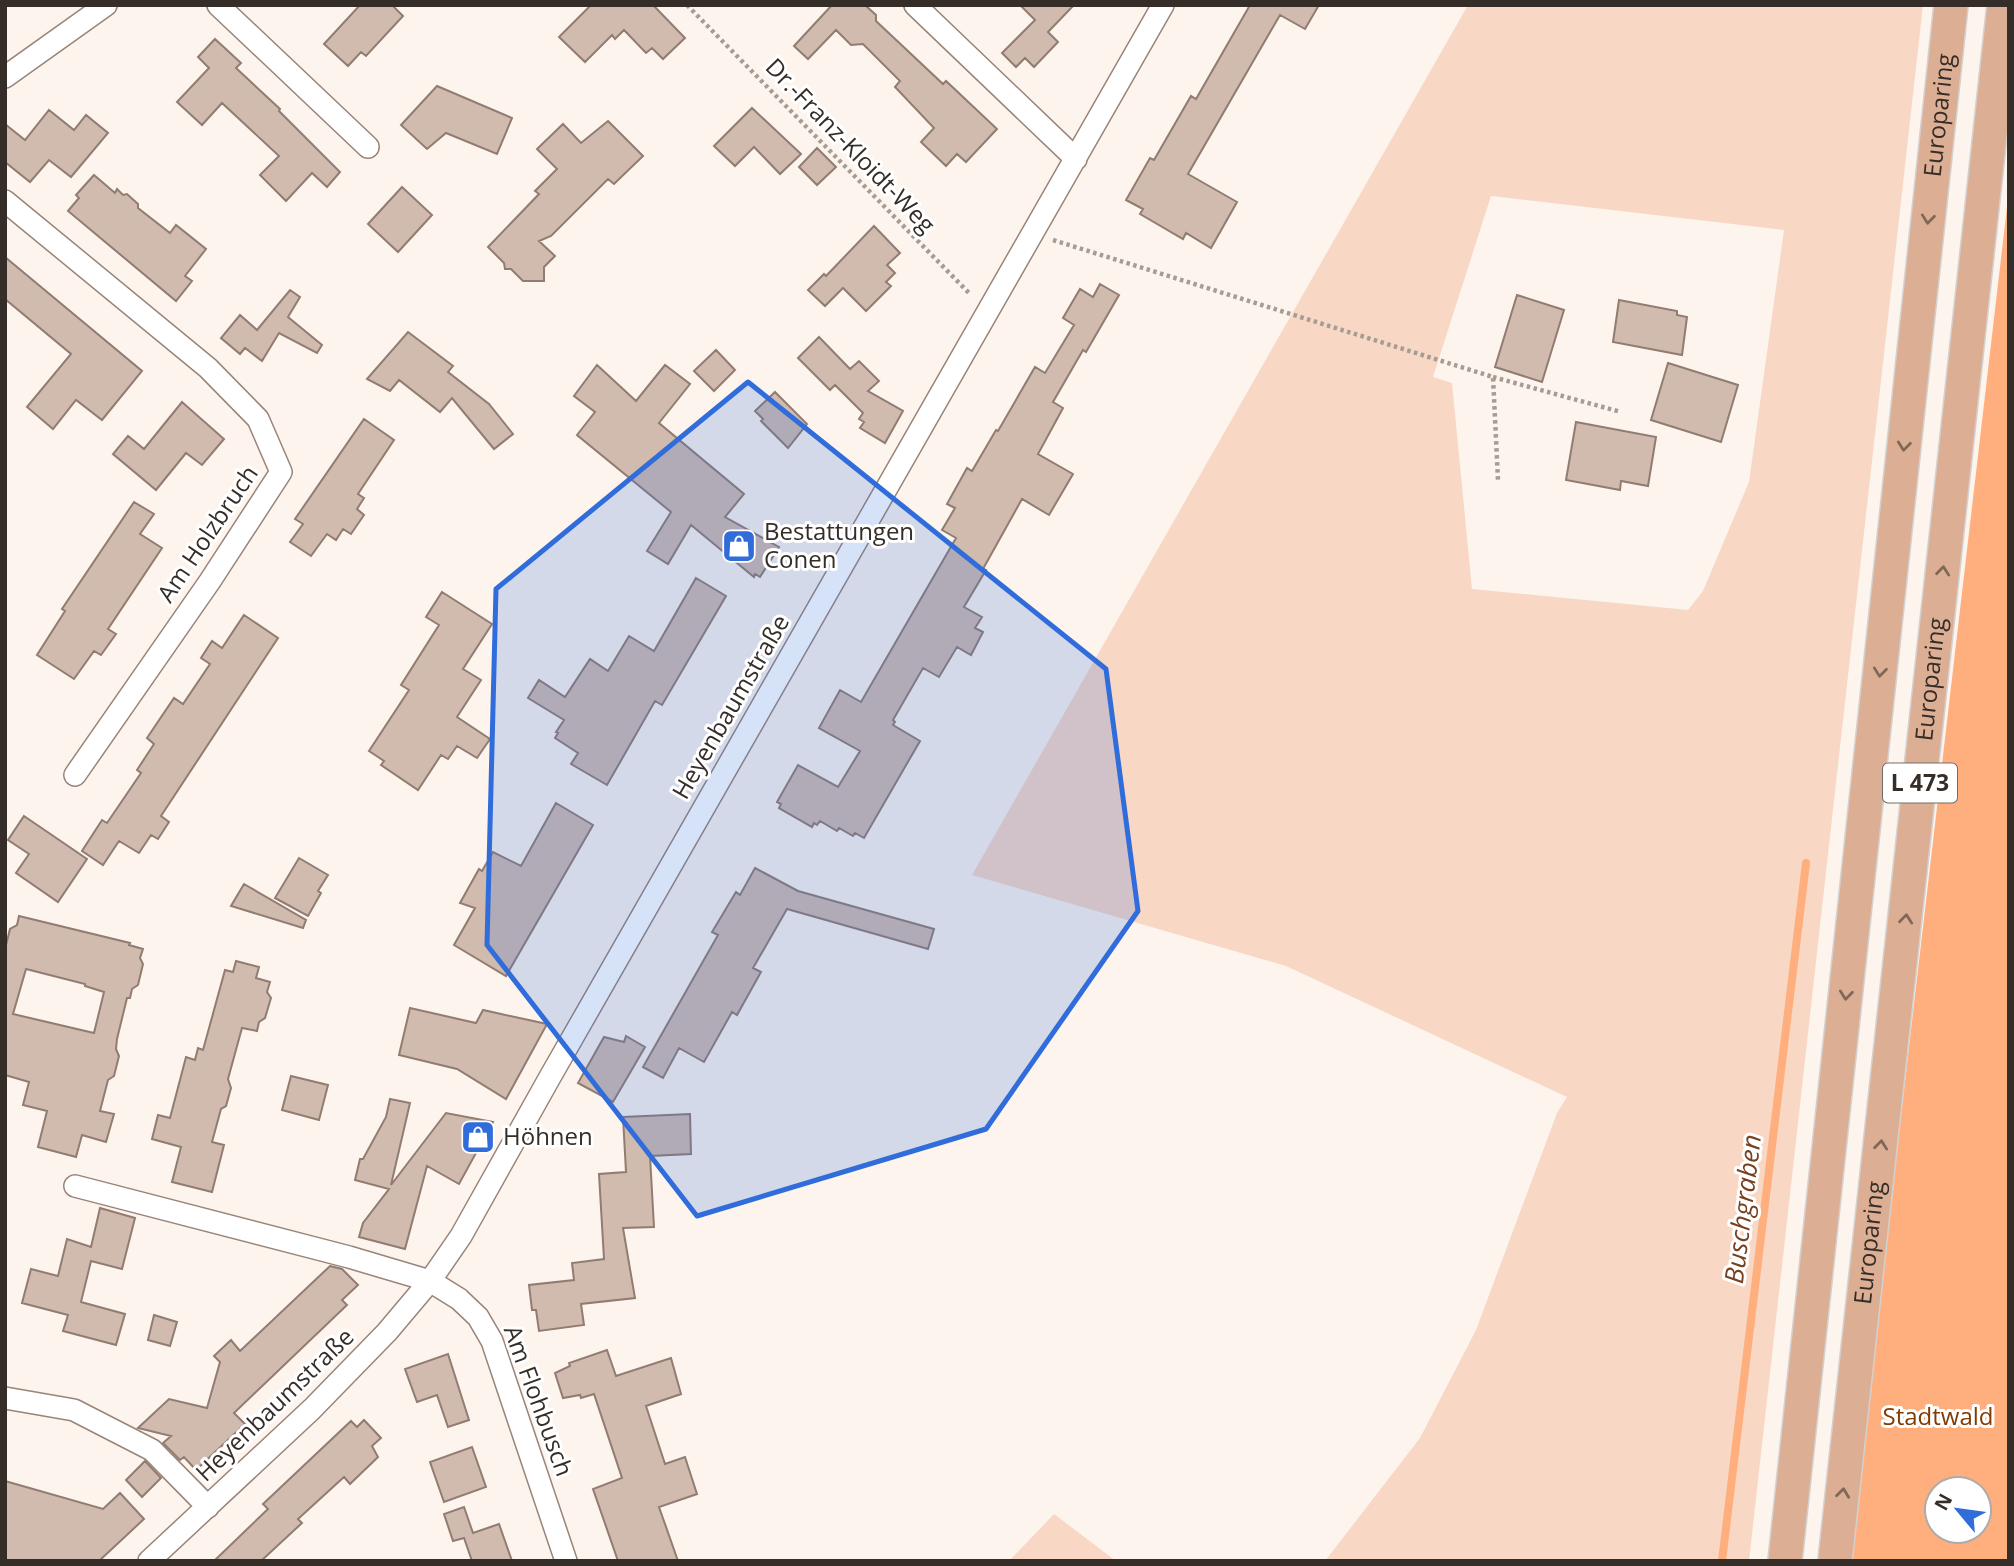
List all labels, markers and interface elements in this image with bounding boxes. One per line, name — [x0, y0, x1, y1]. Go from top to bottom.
street label: Dr.-Franz-Kloidt-Weg — [759, 50, 943, 240]
street label: Europaring — [1915, 52, 1961, 178]
one-way arrow — [1920, 213, 1935, 225]
one-way arrow — [1897, 440, 1912, 451]
street label: Am Holzbruch — [149, 458, 265, 608]
place label: Bestattungen Conen — [764, 514, 914, 575]
shop icon: Bestattungen Conen — [720, 527, 758, 565]
one-way arrow — [1935, 565, 1950, 576]
street label: Heyenbaumstraße — [663, 608, 796, 805]
street label: Europaring — [1906, 616, 1952, 742]
one-way arrow — [1873, 667, 1888, 678]
road number: L 473 — [1883, 764, 1957, 803]
one-way arrow — [1898, 913, 1913, 925]
one-way arrow — [1839, 990, 1854, 1001]
shop icon: Höhnen — [459, 1118, 497, 1156]
place label: Höhnen — [503, 1119, 593, 1152]
water label: Buschgraben — [1715, 1132, 1769, 1286]
one-way arrow — [1873, 1139, 1888, 1150]
street label: Europaring — [1845, 1179, 1891, 1306]
street label: Heyenbaumstraße — [188, 1320, 360, 1488]
street label: Am Flohbusch — [497, 1320, 582, 1481]
park label: Stadtwald — [1883, 1399, 1993, 1432]
north arrow — [1923, 1475, 1993, 1545]
one-way arrow — [1836, 1487, 1851, 1499]
text: N — [1928, 1489, 1958, 1515]

